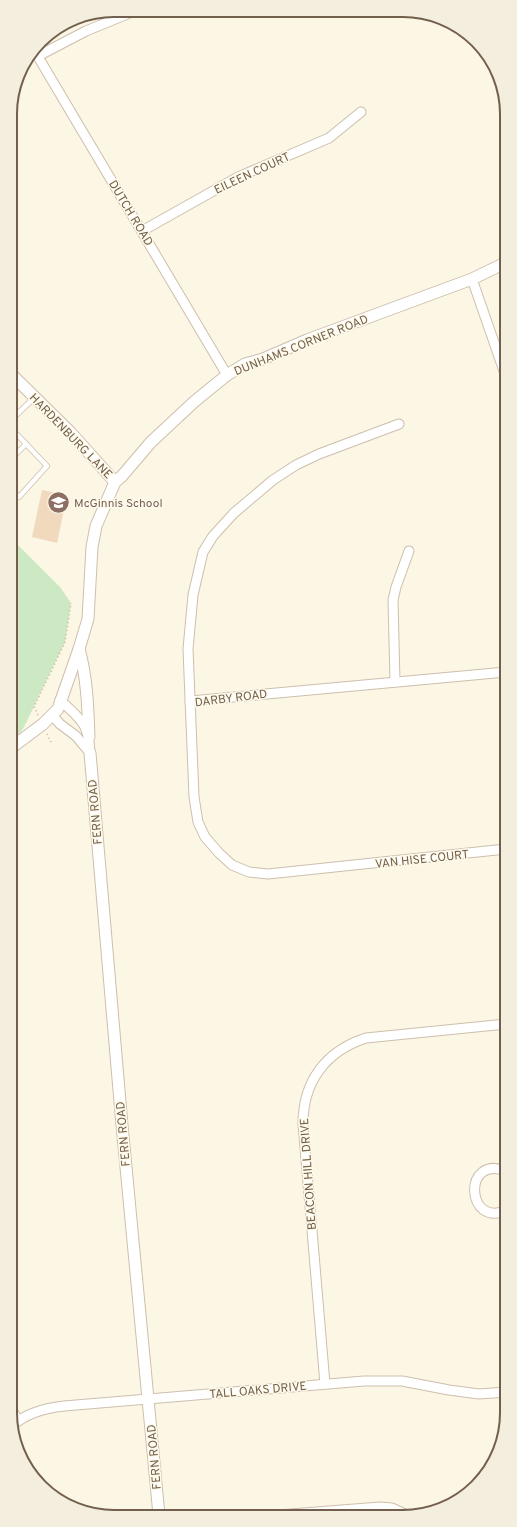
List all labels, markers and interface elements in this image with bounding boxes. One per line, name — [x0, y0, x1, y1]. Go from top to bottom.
street label: EILEEN COURT — [212, 149, 293, 198]
street label: DUTCH ROAD — [104, 178, 156, 249]
street label: DUNHAMS CORNER ROAD — [232, 312, 371, 380]
street label: HARDENBURG LANE — [25, 390, 115, 483]
school or university icon: McGinnis School — [45, 490, 71, 516]
place label: McGinnis School — [74, 496, 163, 512]
street label: DARBY ROAD — [194, 687, 268, 711]
street label: FERN ROAD — [85, 779, 107, 845]
street label: VAN HISE COURT — [374, 847, 470, 873]
street label: FERN ROAD — [113, 1101, 135, 1167]
street label: BEACON HILL DRIVE — [297, 1117, 321, 1230]
street label: TALL OAKS DRIVE — [209, 1379, 307, 1403]
street label: FERN ROAD — [144, 1424, 166, 1490]

